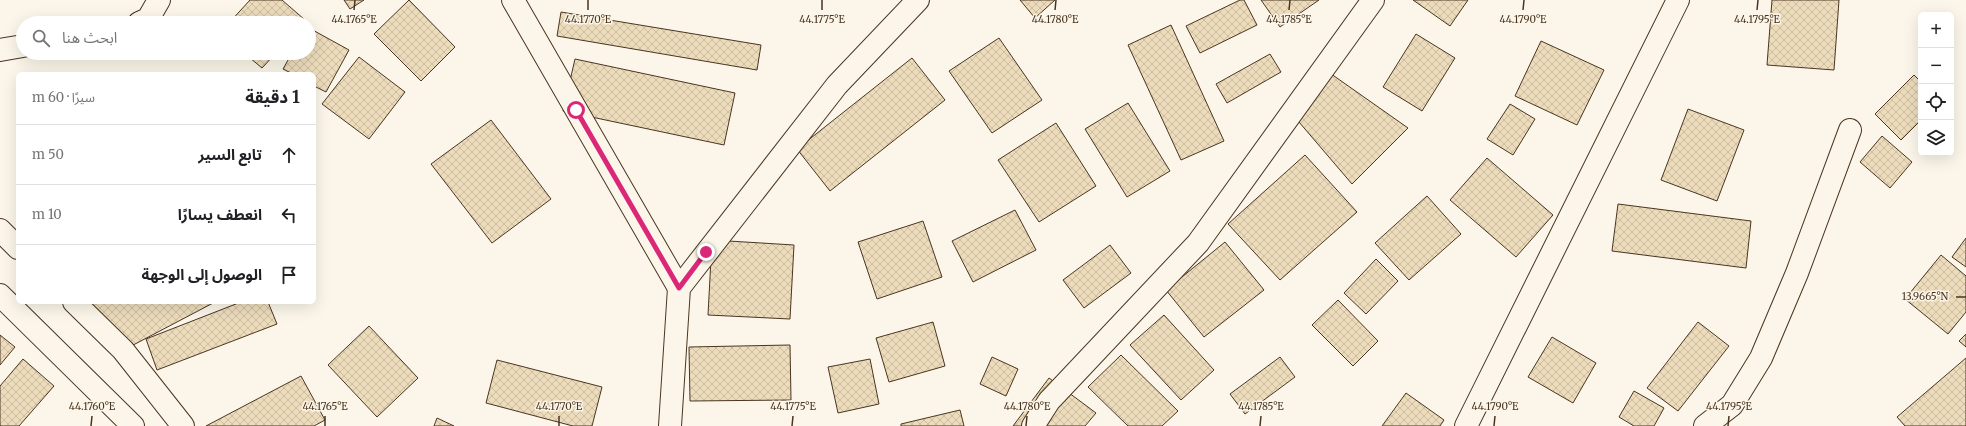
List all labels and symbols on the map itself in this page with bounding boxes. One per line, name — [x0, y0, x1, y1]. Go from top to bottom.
text: 44.1765°E — [331, 13, 377, 26]
text: 44.1770°E — [565, 13, 612, 26]
text: 44.1775°E — [799, 13, 845, 26]
text: 44.1780°E — [1032, 13, 1079, 26]
text: 44.1785°E — [1266, 13, 1312, 26]
text: 44.1790°E — [1500, 13, 1547, 26]
text: 44.1795°E — [1734, 13, 1781, 26]
route start — [567, 101, 585, 119]
route end — [697, 243, 715, 261]
text: 13.9665°N — [1902, 290, 1949, 303]
text: 44.1760°E — [69, 400, 116, 413]
text: 44.1765°E — [302, 400, 348, 413]
text: 44.1770°E — [536, 400, 583, 413]
text: 44.1775°E — [770, 400, 816, 413]
text: 44.1780°E — [1004, 400, 1051, 413]
text: 44.1785°E — [1238, 400, 1284, 413]
text: 44.1790°E — [1472, 400, 1519, 413]
text: 44.1795°E — [1706, 400, 1753, 413]

